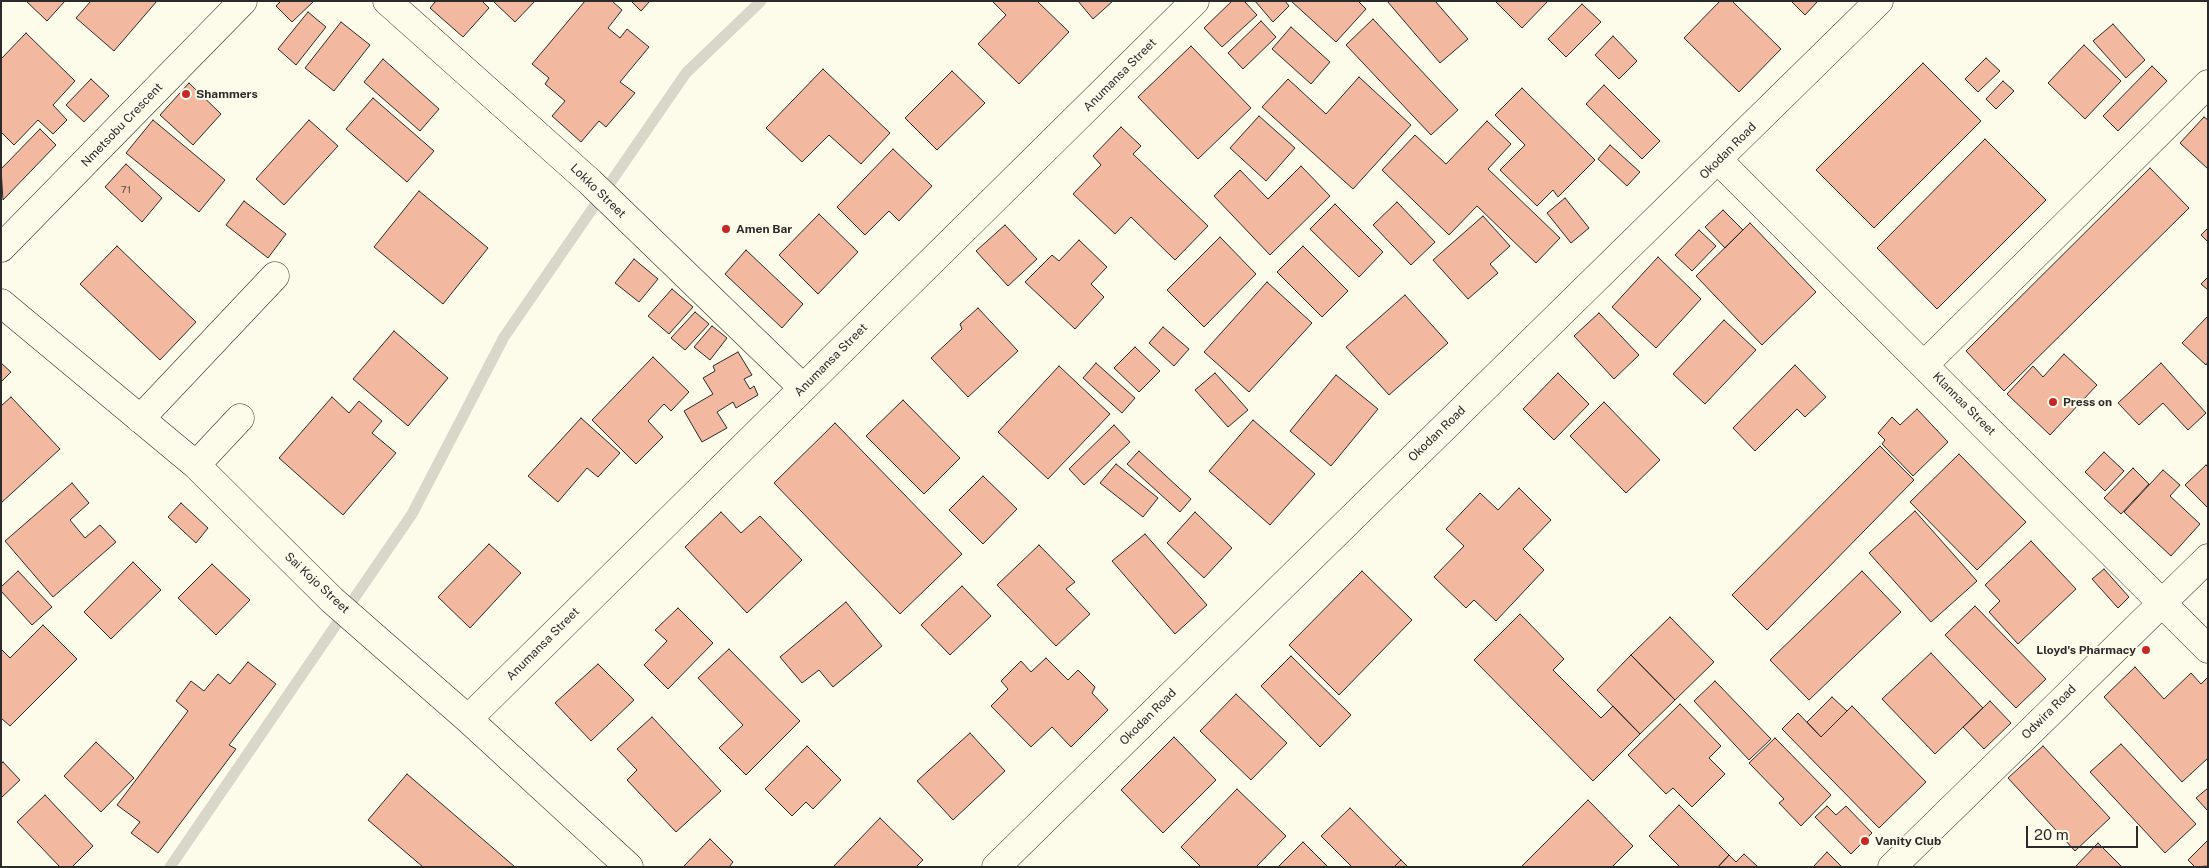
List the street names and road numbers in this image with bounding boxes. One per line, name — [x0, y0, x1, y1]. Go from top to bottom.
street label: Anumansa Street — [1081, 36, 1159, 114]
street label: Nmetsobu Crescent — [78, 80, 166, 170]
street label: Okodan Road — [1697, 120, 1759, 182]
street label: Lokko Street — [567, 161, 629, 221]
street label: Anumansa Street — [792, 321, 870, 399]
street label: Klannaa Street — [1929, 369, 1999, 439]
street label: Okodan Road — [1405, 403, 1469, 465]
street label: Sai Kojo Street — [282, 549, 352, 617]
street label: Anumansa Street — [504, 605, 582, 683]
street label: Odwira Road — [2019, 682, 2079, 742]
street label: Okodan Road — [1117, 686, 1179, 748]

